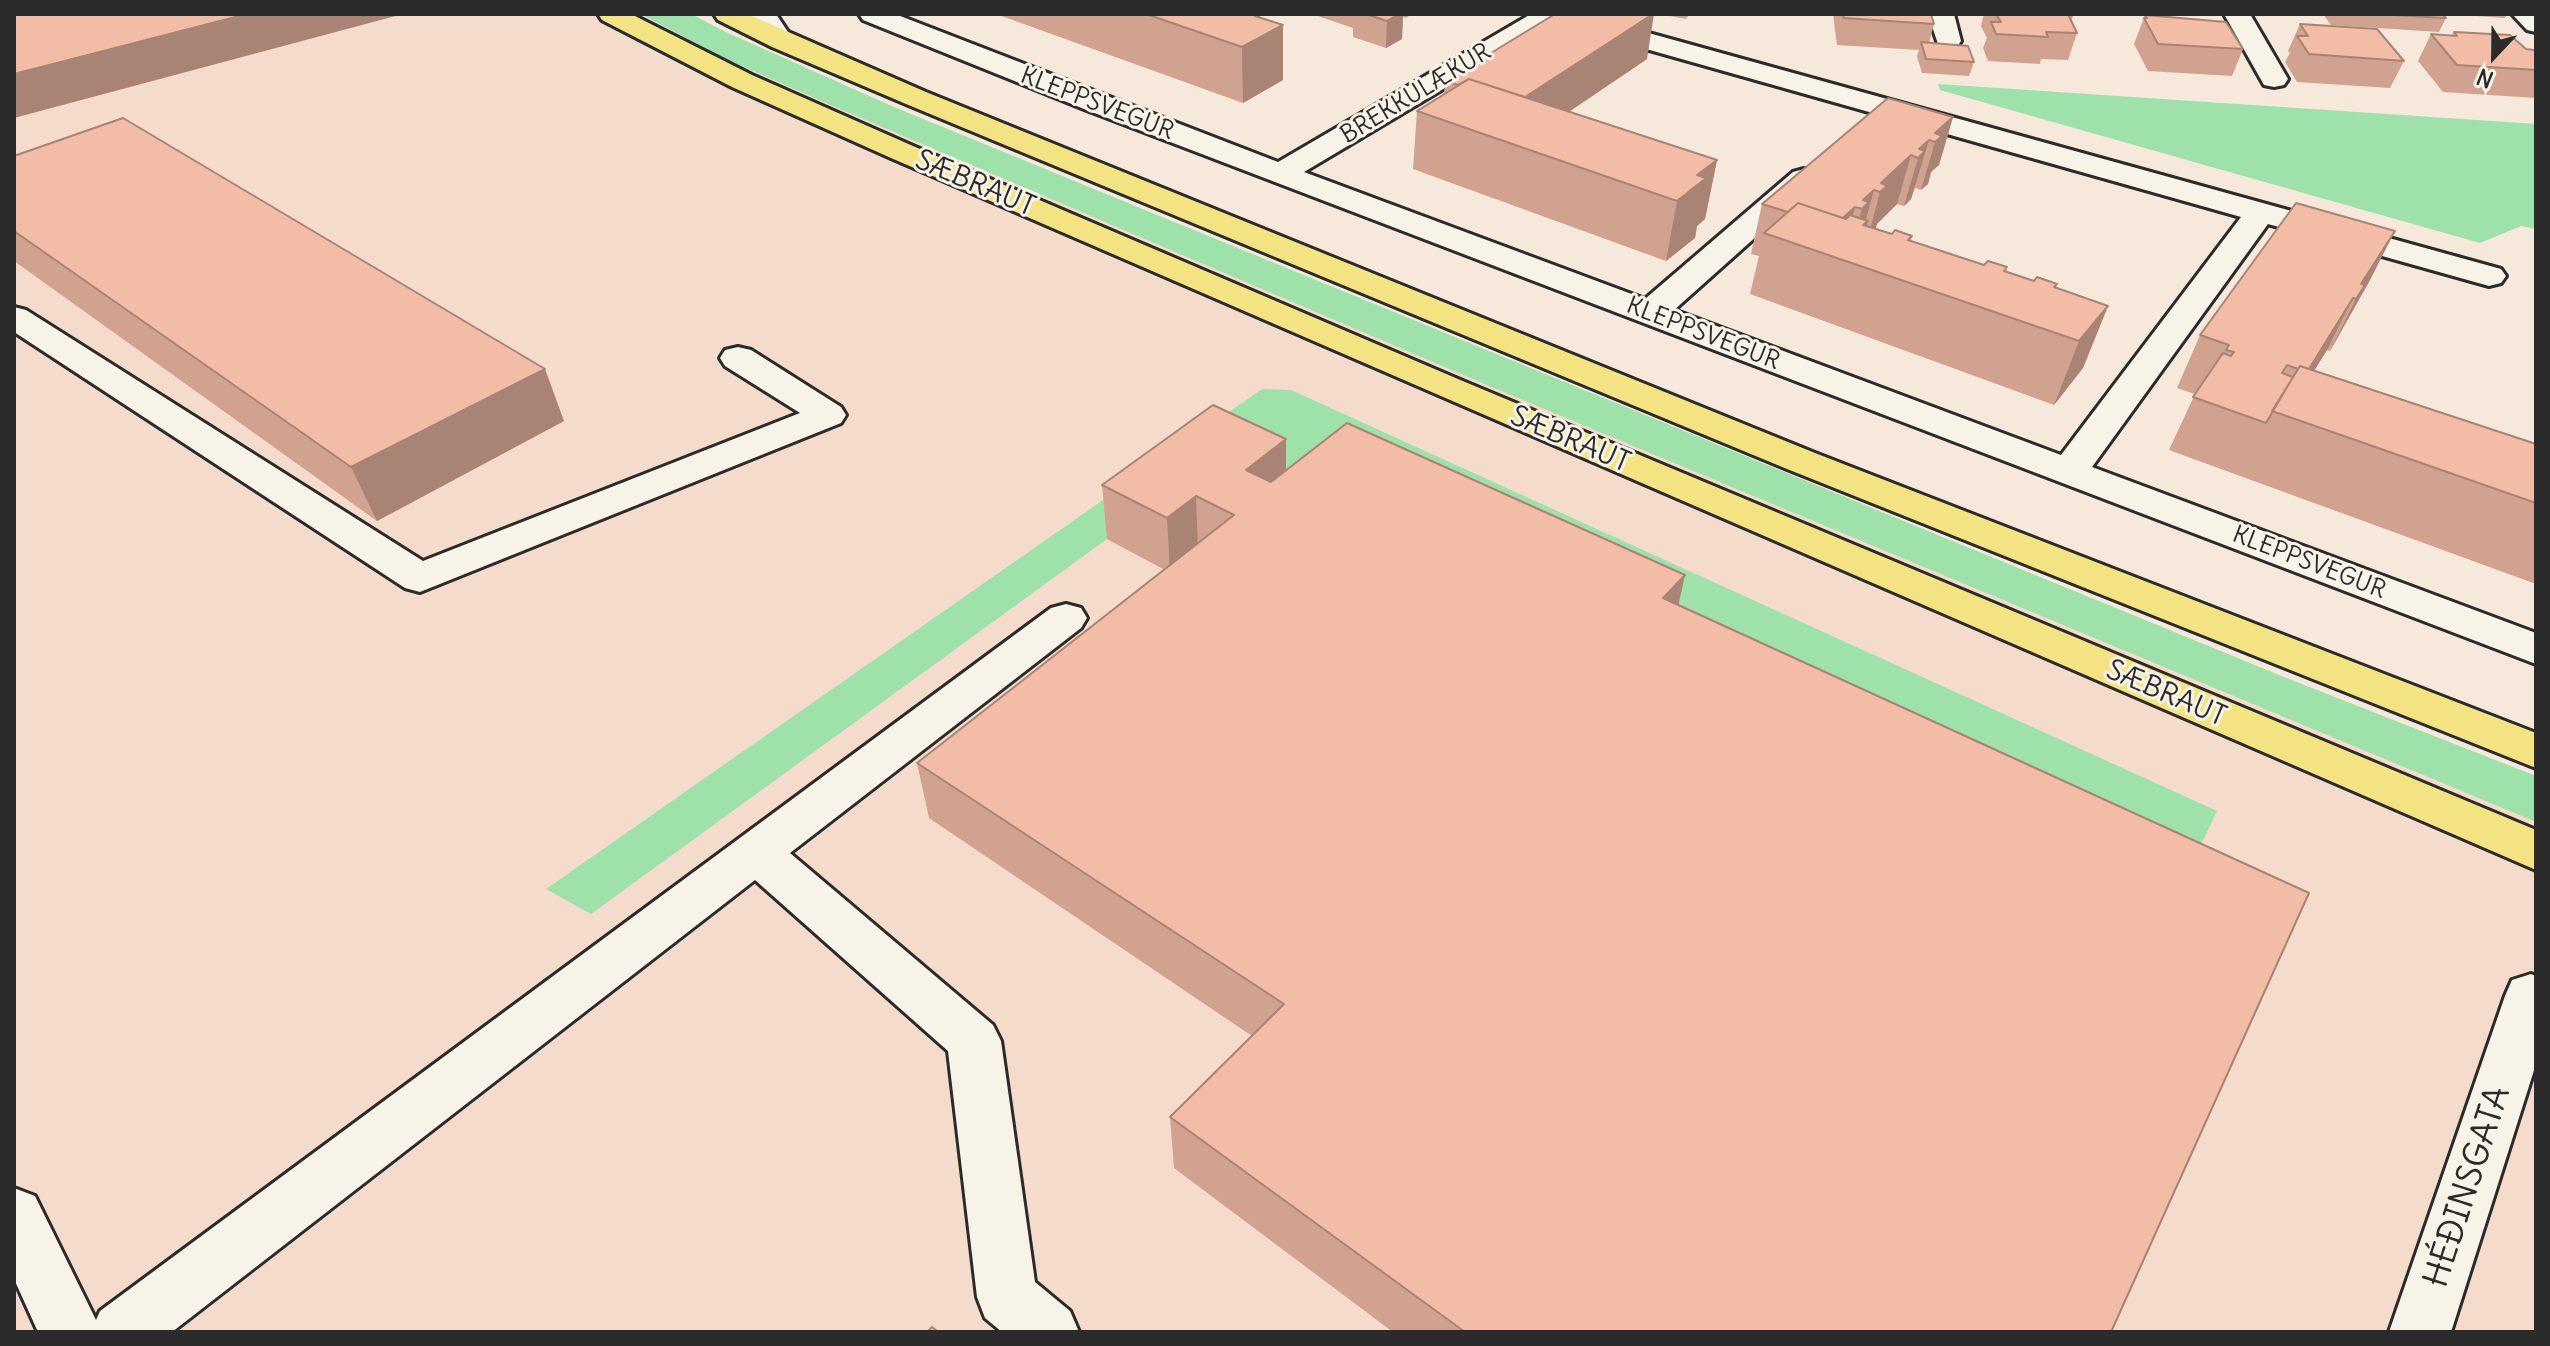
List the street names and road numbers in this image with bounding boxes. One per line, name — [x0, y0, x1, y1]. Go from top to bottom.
street label: BREKKULÆKUR — [1335, 38, 1497, 150]
street label: KLEPPSVEGUR — [1016, 62, 1178, 146]
street label: SÆBRAUT — [910, 144, 1040, 224]
street label: KLEPPSVEGUR — [1622, 292, 1784, 376]
street label: SÆBRAUT — [1505, 400, 1635, 480]
street label: KLEPPSVEGUR — [2228, 521, 2390, 605]
street label: SÆBRAUT — [2101, 654, 2231, 734]
street label: HÉÐINSGATA — [2416, 1081, 2520, 1293]

